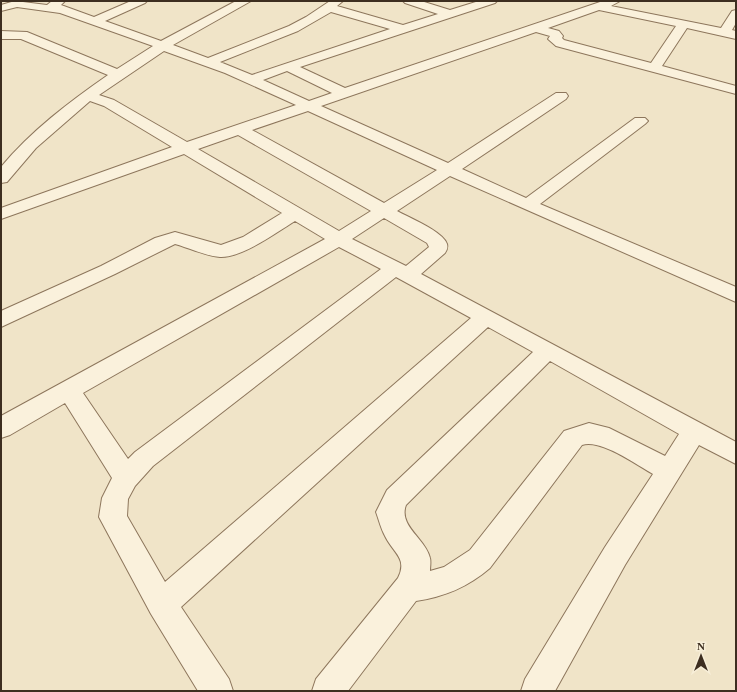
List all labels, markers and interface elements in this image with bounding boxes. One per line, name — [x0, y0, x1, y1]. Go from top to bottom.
north arrow — [681, 636, 721, 676]
text: N — [697, 640, 705, 652]

